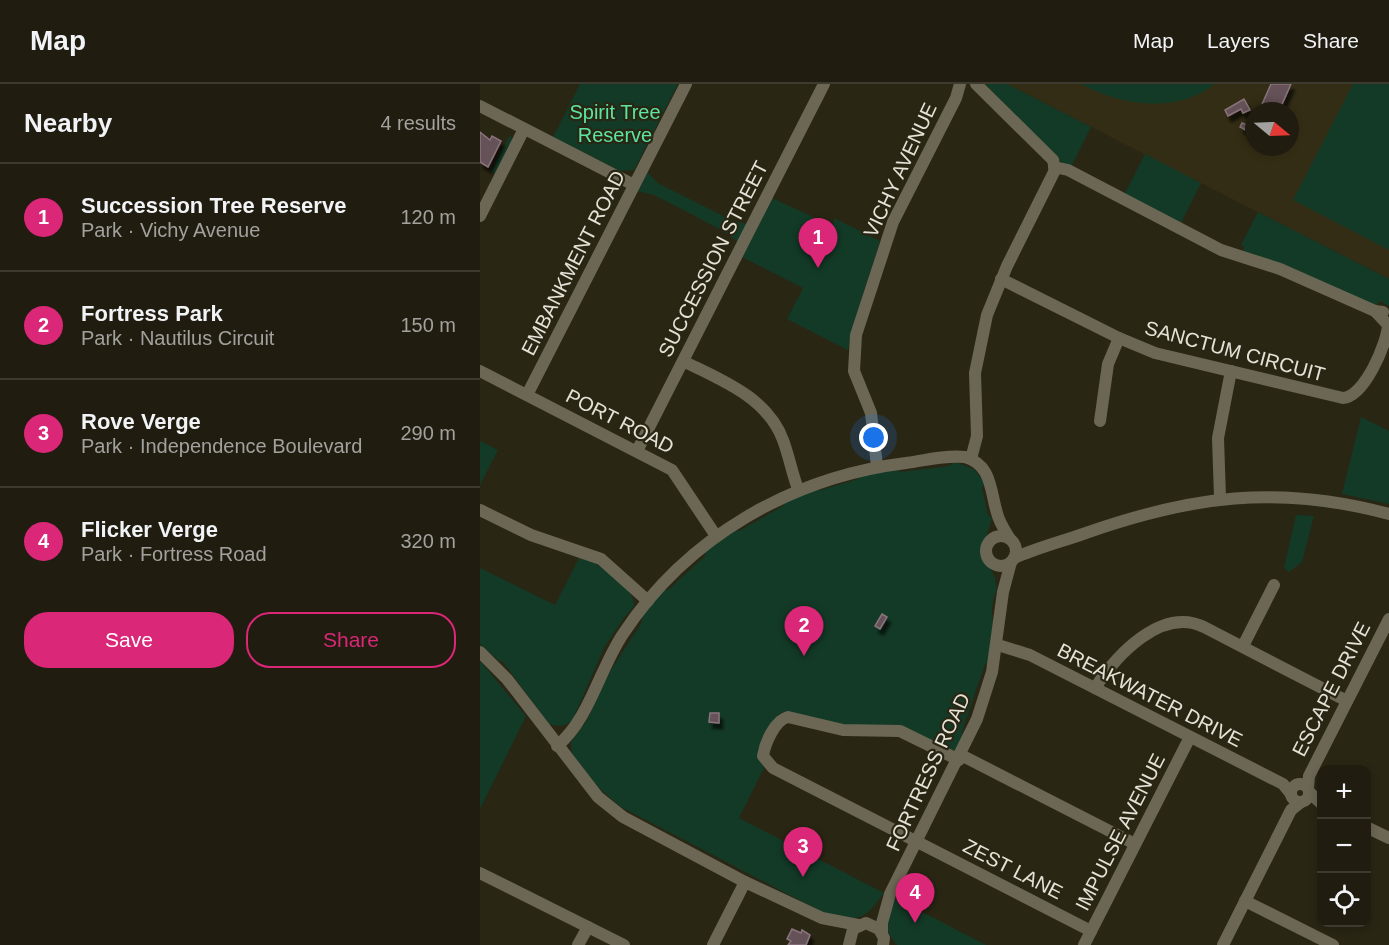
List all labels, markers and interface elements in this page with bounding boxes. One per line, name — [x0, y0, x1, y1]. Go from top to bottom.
text: Map — [30, 25, 86, 56]
text: Map — [1133, 29, 1174, 52]
text: Layers — [1207, 29, 1270, 52]
text: Share — [1303, 29, 1359, 52]
street label: VICHY AVENUE — [859, 99, 941, 241]
park label: Spirit Tree Reserve — [569, 101, 661, 146]
north arrow — [1245, 102, 1299, 156]
text: Nearby — [24, 108, 112, 138]
text: 4 results — [380, 112, 456, 134]
street label: SUCCESSION STREET — [654, 157, 772, 361]
street label: EMBANKMENT ROAD — [517, 167, 629, 359]
text: Succession Tree Reserve — [81, 193, 346, 218]
text: 1 — [38, 206, 49, 228]
text: 120 m — [400, 206, 456, 228]
pin: 1 — [798, 218, 838, 268]
text: Park · Vichy Avenue — [81, 219, 260, 241]
text: Fortress Park — [81, 301, 223, 326]
text: 2 — [38, 314, 49, 336]
text: 150 m — [400, 314, 456, 336]
street label: SANCTUM CIRCUIT — [1143, 316, 1327, 386]
text: Park · Nautilus Circuit — [81, 327, 274, 349]
street label: PORT ROAD — [562, 384, 678, 458]
text: Rove Verge — [81, 409, 201, 434]
text: 3 — [38, 422, 49, 444]
text: 290 m — [400, 422, 456, 444]
your location — [859, 423, 888, 452]
text: Park · Independence Boulevard — [81, 435, 362, 457]
text: Flicker Verge — [81, 517, 218, 542]
text: 4 — [38, 530, 49, 552]
text: 320 m — [400, 530, 456, 552]
text: Park · Fortress Road — [81, 543, 267, 565]
pin: 2 — [784, 606, 824, 656]
button: Save — [24, 612, 234, 668]
button: Share — [246, 612, 456, 668]
street label: ESCAPE DRIVE — [1288, 618, 1374, 760]
street label: BREAKWATER DRIVE — [1054, 639, 1246, 751]
street label: FORTRESS ROAD — [882, 689, 974, 855]
street label: IMPULSE AVENUE — [1071, 750, 1169, 914]
map controls — [1317, 765, 1371, 927]
button: + — [1317, 765, 1371, 819]
button: − — [1317, 819, 1371, 873]
pin: 3 — [784, 828, 822, 877]
street label: ZEST LANE — [960, 835, 1066, 903]
button: locate — [1317, 873, 1371, 927]
pin: 4 — [896, 874, 934, 923]

